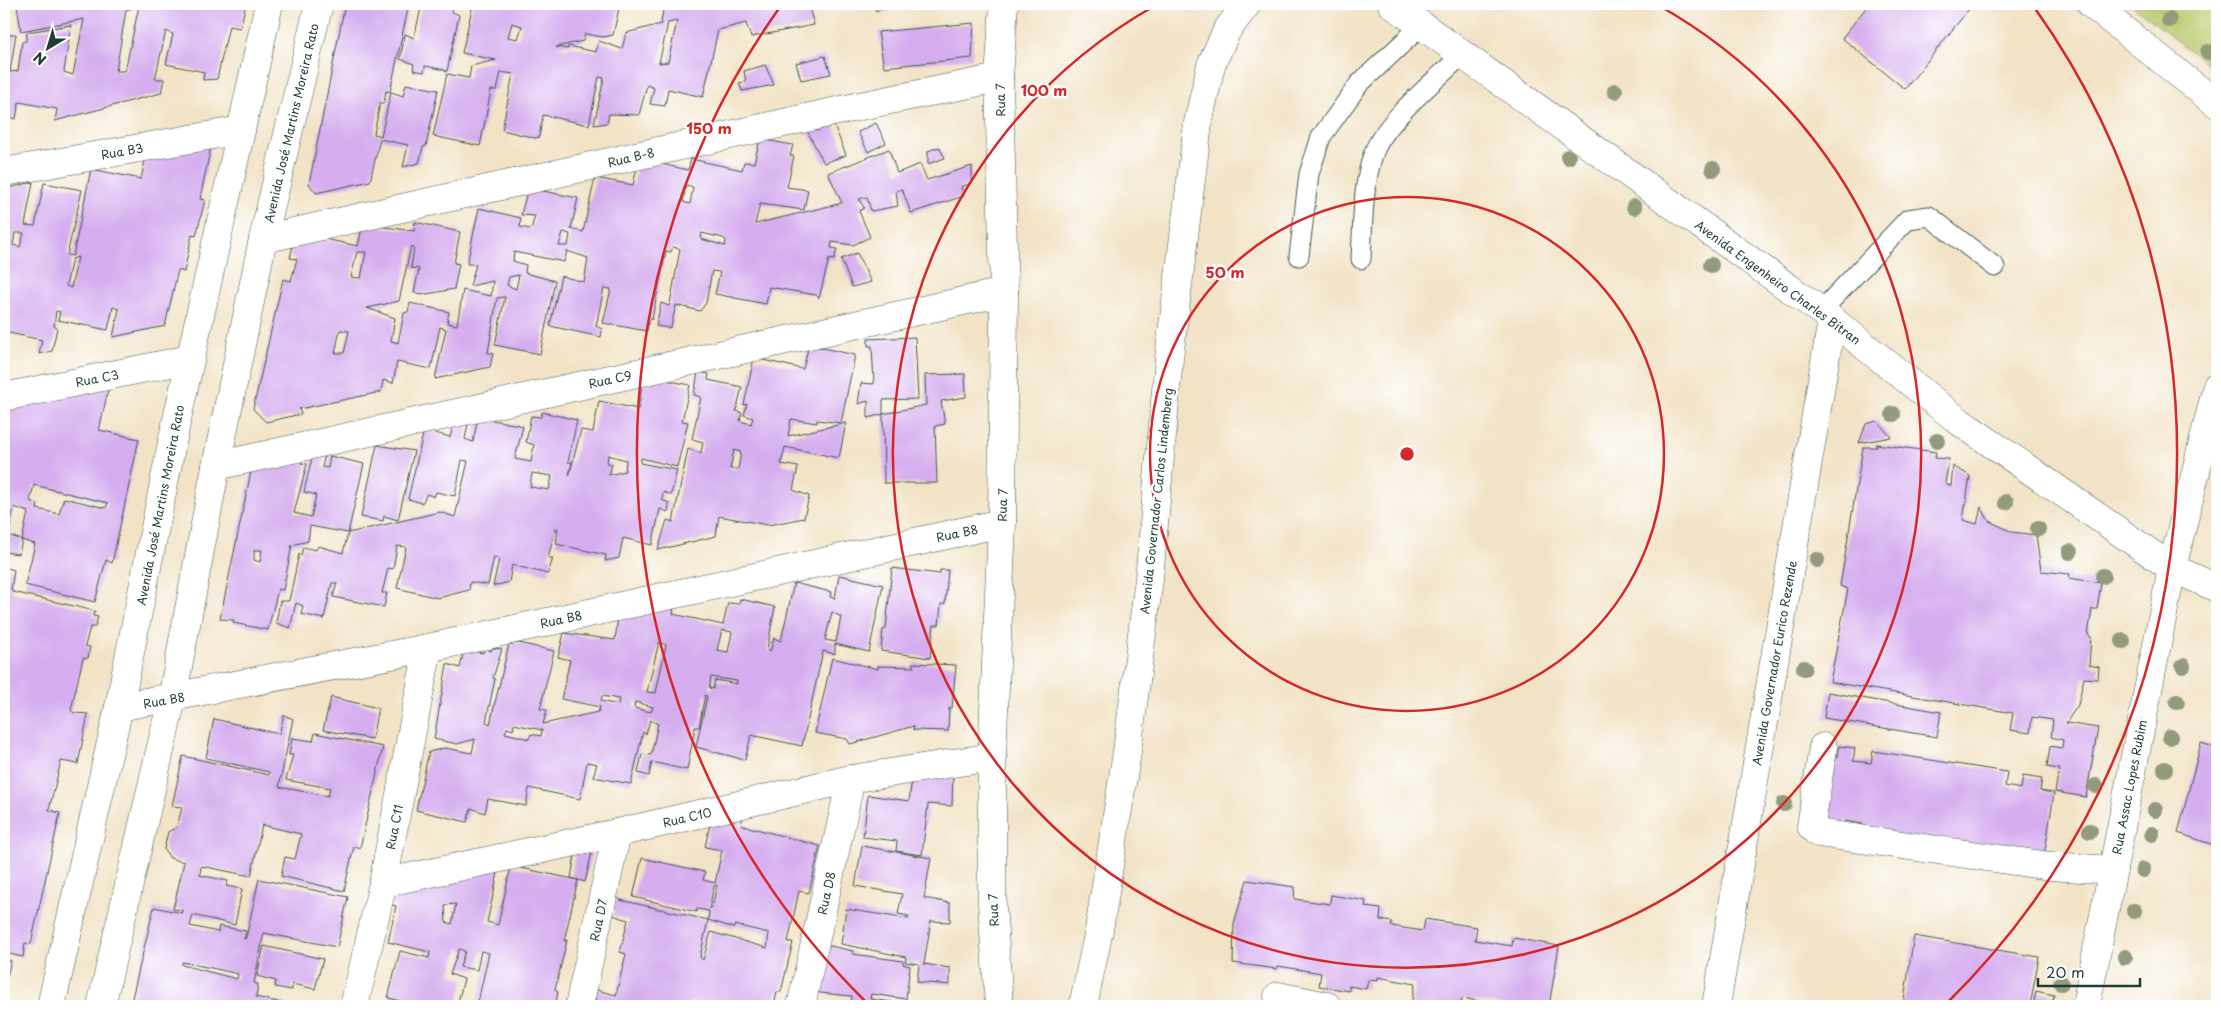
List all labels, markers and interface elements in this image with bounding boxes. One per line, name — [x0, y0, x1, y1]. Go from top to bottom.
street label: Avenida José Martins Moreira Rato — [259, 21, 323, 224]
north arrow — [22, 22, 72, 72]
text: N — [29, 47, 51, 70]
text: 100 m — [1021, 78, 1067, 101]
street label: Rua 7 — [991, 83, 1009, 117]
text: 150 m — [686, 116, 732, 139]
street label: Rua B3 — [99, 138, 145, 164]
street label: Rua B-8 — [606, 143, 656, 171]
street label: Avenida Engenheiro Charles Bitran — [1691, 216, 1865, 348]
text: 50 m — [1206, 260, 1244, 283]
street label: Rua C3 — [74, 365, 120, 391]
street label: Rua C9 — [587, 366, 633, 392]
street label: Avenida Governador Carlos Lindemberg — [1135, 387, 1177, 615]
street label: Avenida José Martins Moreira Rato — [132, 403, 188, 607]
centre of rings — [1398, 445, 1416, 463]
street label: Rua 7 — [993, 488, 1011, 522]
street label: Rua B8 — [934, 520, 980, 546]
street label: Avenida Governador Eurico Rezende — [1747, 559, 1801, 767]
street label: Rua B8 — [538, 606, 584, 632]
street label: Rua B8 — [142, 687, 186, 713]
street label: Rua Assac Lopes Rubim — [2107, 718, 2151, 856]
street label: Rua C11 — [381, 803, 407, 851]
street label: Rua C10 — [661, 803, 713, 831]
street label: Rua D8 — [813, 870, 839, 916]
street label: Rua 7 — [983, 893, 1003, 927]
street label: Rua D7 — [585, 897, 611, 943]
scale bar — [2038, 955, 2141, 987]
text: 20 m — [2046, 960, 2085, 983]

